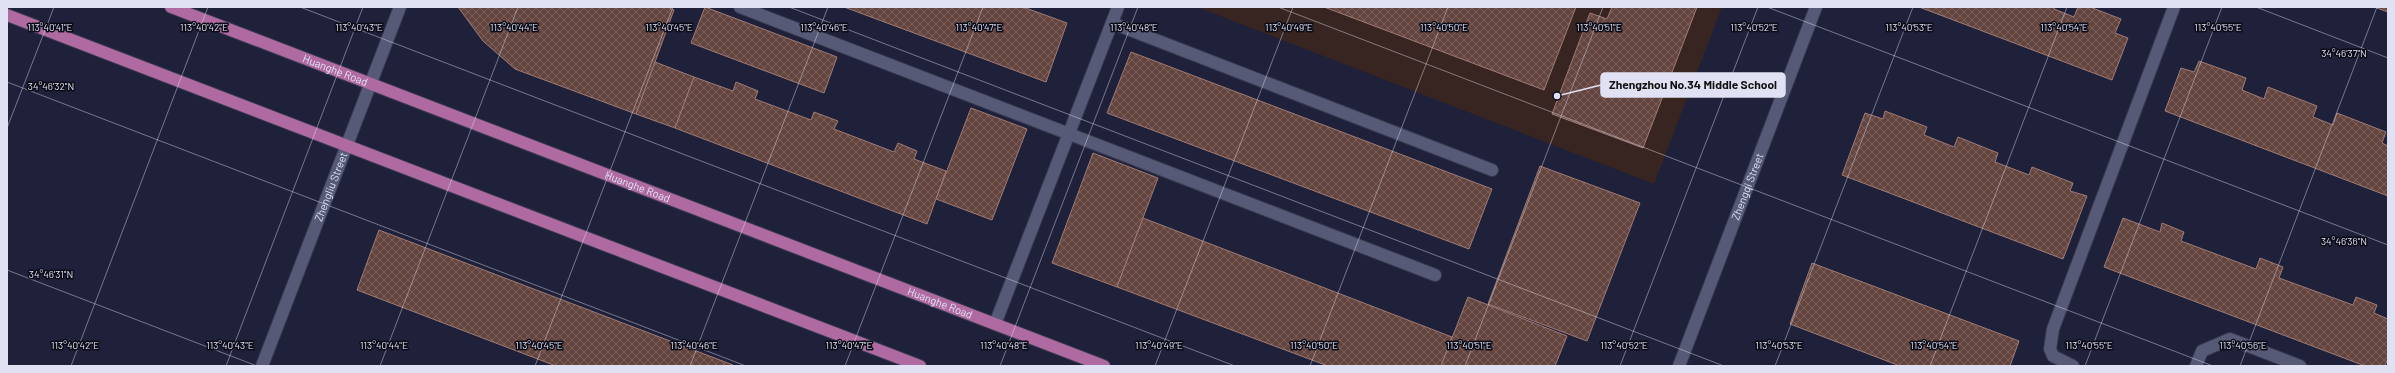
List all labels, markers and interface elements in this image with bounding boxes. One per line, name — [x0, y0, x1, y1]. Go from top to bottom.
text: 113°40'41"E — [27, 21, 73, 33]
text: 113°40'42"E — [180, 21, 228, 33]
text: 113°40'43"E — [335, 21, 383, 33]
text: 113°40'44"E — [490, 21, 538, 33]
text: 113°40'45"E — [645, 21, 693, 33]
text: 113°40'46"E — [800, 21, 848, 33]
text: 113°40'47"E — [956, 21, 1003, 33]
text: 113°40'48"E — [1110, 21, 1158, 33]
text: 113°40'49"E — [1265, 21, 1313, 33]
text: 113°40'50"E — [1420, 21, 1468, 33]
text: 113°40'51"E — [1576, 21, 1622, 33]
text: 113°40'52"E — [1730, 21, 1778, 33]
text: 113°40'53"E — [1885, 21, 1933, 33]
text: 113°40'54"E — [2040, 21, 2088, 33]
text: 113°40'55"E — [2194, 21, 2242, 33]
text: 34°46'37"N — [2321, 47, 2367, 59]
street label: Huanghe Road — [301, 51, 370, 88]
callout: Zhengzhou No.34 Middle School — [1601, 73, 1785, 97]
text: Zhengzhou No.34 Middle School — [1609, 77, 1777, 91]
text: 34°46'32"N — [28, 80, 74, 92]
street label: Zhengliu Street — [311, 150, 350, 223]
street label: Zhengqi Street — [1728, 151, 1766, 222]
street label: Huanghe Road — [603, 168, 672, 205]
text: 34°46'36"N — [2321, 235, 2367, 247]
text: 34°46'31"N — [29, 268, 73, 280]
street label: Huanghe Road — [906, 284, 975, 321]
text: 113°40'42"E — [51, 339, 99, 351]
text: 113°40'43"E — [206, 339, 254, 351]
text: 113°40'44"E — [360, 339, 408, 351]
text: 113°40'45"E — [515, 339, 563, 351]
text: 113°40'46"E — [670, 339, 718, 351]
text: 113°40'47"E — [826, 339, 873, 351]
text: 113°40'48"E — [980, 339, 1028, 351]
text: 113°40'49"E — [1135, 339, 1183, 351]
text: 113°40'50"E — [1290, 339, 1338, 351]
text: 113°40'51"E — [1446, 339, 1492, 351]
text: 113°40'52"E — [1600, 339, 1648, 351]
text: 113°40'53"E — [1755, 339, 1803, 351]
text: 113°40'54"E — [1910, 339, 1958, 351]
text: 113°40'55"E — [2065, 339, 2113, 351]
text: 113°40'56"E — [2219, 339, 2267, 351]

